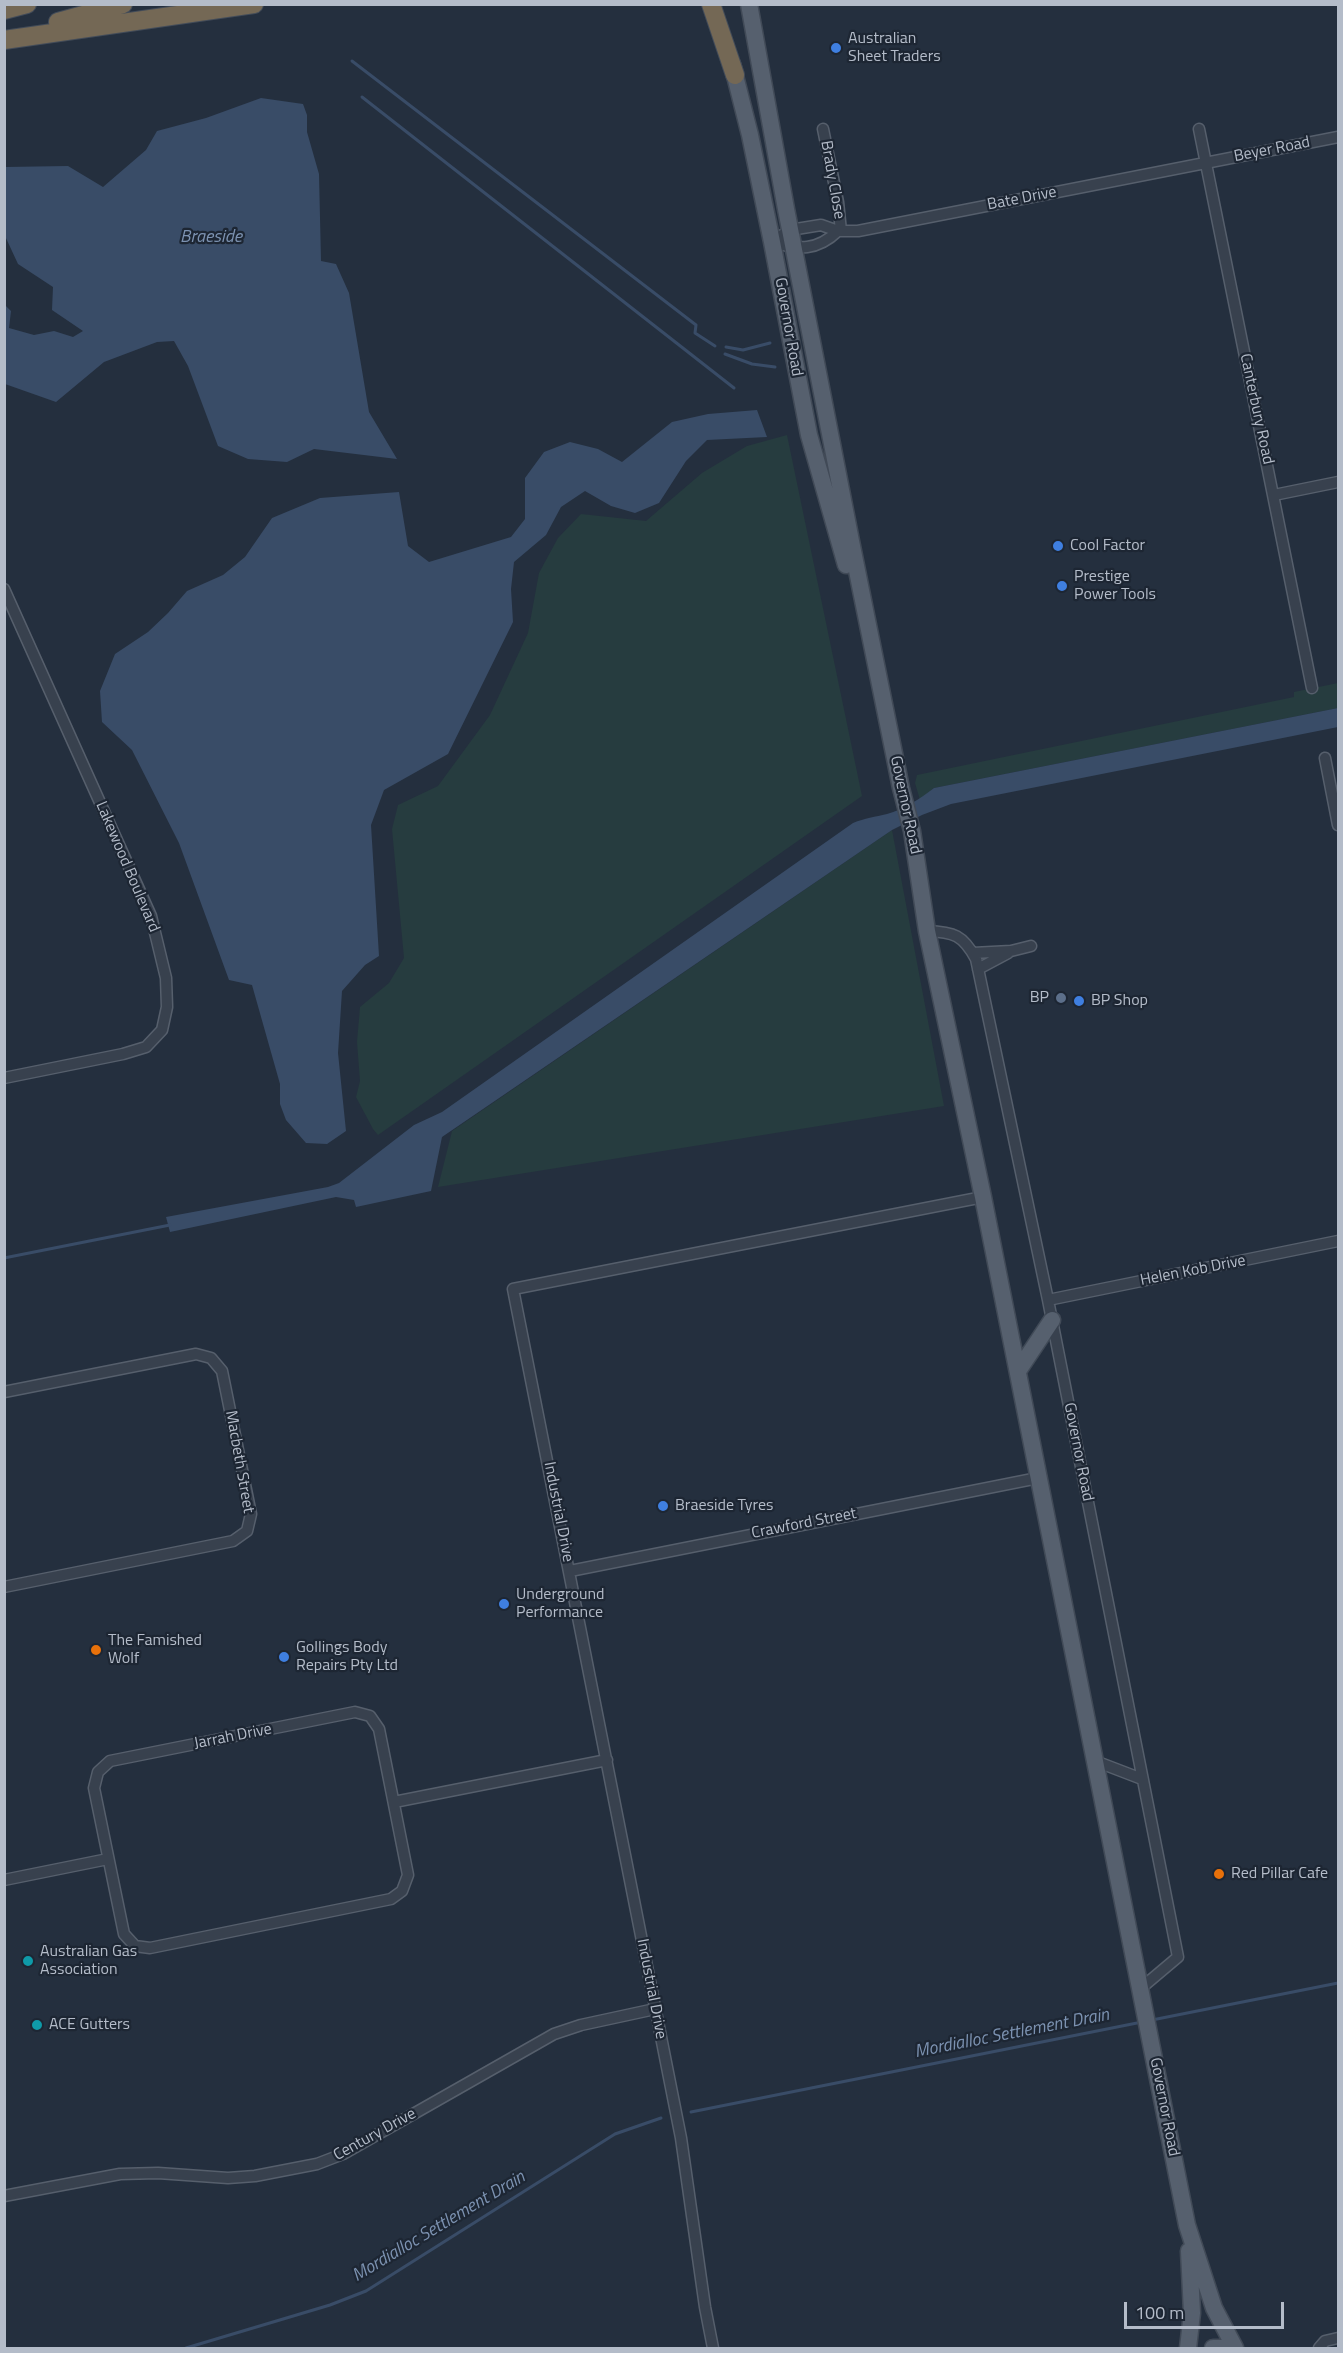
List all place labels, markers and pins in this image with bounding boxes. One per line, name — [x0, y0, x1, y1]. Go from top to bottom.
place label: Australian Sheet Traders — [848, 29, 941, 67]
marker: Australian Sheet Traders — [829, 41, 843, 55]
place label: Cool Factor — [1070, 536, 1145, 556]
marker: Cool Factor — [1051, 539, 1065, 553]
place label: Prestige Power Tools — [1074, 567, 1156, 605]
marker: Prestige Power Tools — [1055, 579, 1069, 593]
place label: BP — [1030, 988, 1049, 1008]
marker: BP — [1054, 991, 1068, 1005]
place label: BP Shop — [1091, 991, 1148, 1011]
marker: BP Shop — [1072, 994, 1086, 1008]
place label: Braeside Tyres — [675, 1496, 773, 1516]
marker: Braeside Tyres — [656, 1499, 670, 1513]
place label: Underground Performance — [516, 1585, 604, 1623]
marker: Underground Performance — [497, 1597, 511, 1611]
place label: The Famished Wolf — [108, 1631, 202, 1669]
place label: Gollings Body Repairs Pty Ltd — [296, 1638, 398, 1676]
marker: The Famished Wolf — [89, 1643, 103, 1657]
marker: Gollings Body Repairs Pty Ltd — [277, 1650, 291, 1664]
place label: Red Pillar Cafe — [1231, 1864, 1328, 1884]
marker: Red Pillar Cafe — [1212, 1867, 1226, 1881]
place label: Australian Gas Association — [40, 1942, 137, 1980]
marker: Australian Gas Association — [21, 1954, 35, 1968]
place label: ACE Gutters — [49, 2015, 130, 2035]
marker: ACE Gutters — [30, 2018, 44, 2032]

